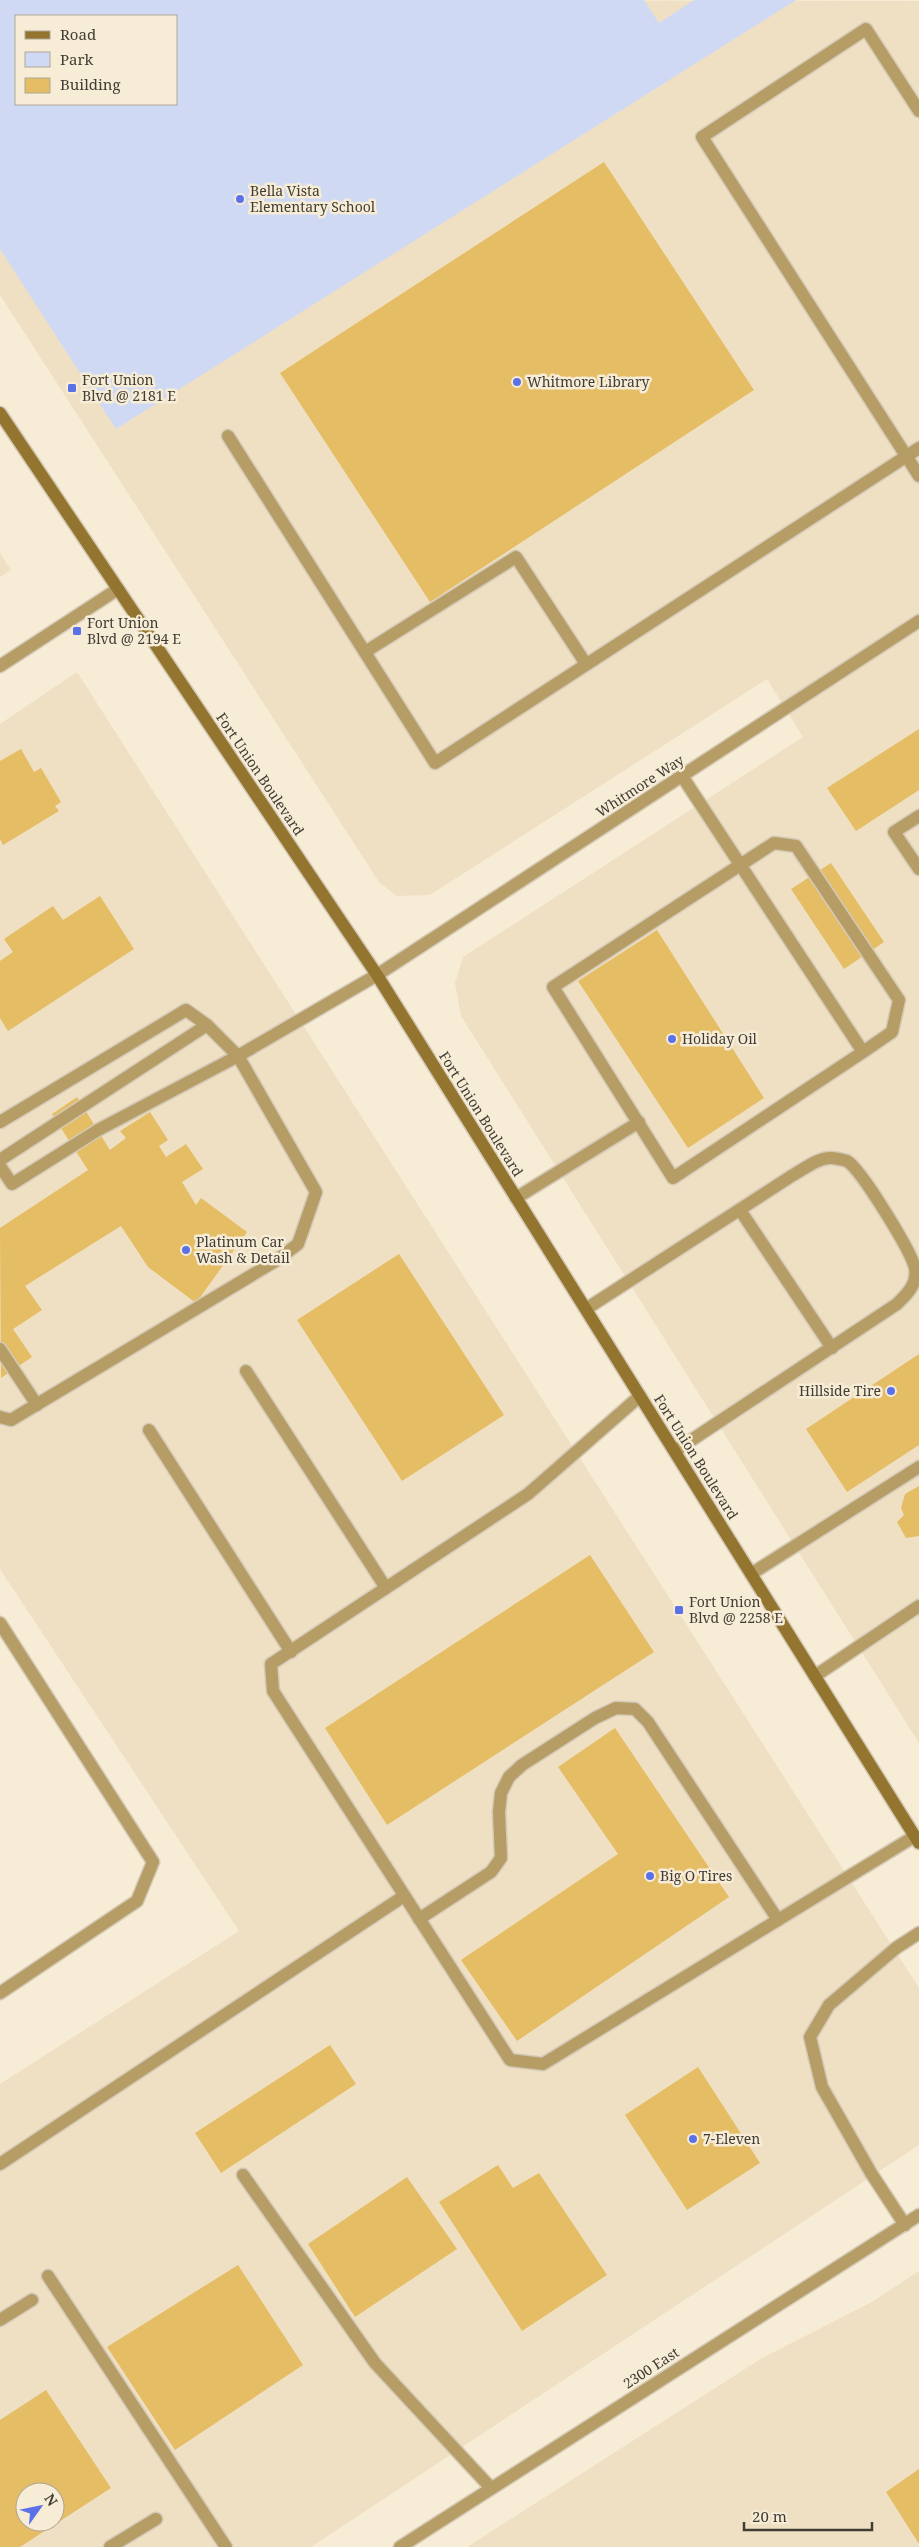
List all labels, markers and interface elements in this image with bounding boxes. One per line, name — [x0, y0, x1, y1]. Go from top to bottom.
legend — [15, 15, 178, 105]
text: Road — [60, 24, 96, 44]
text: Park — [60, 49, 94, 69]
text: Building — [60, 74, 121, 94]
place label: Bella Vista Elementary School — [250, 181, 376, 216]
marker: Bella Vista Elementary School — [234, 193, 246, 205]
place label: Fort Union Blvd @ 2181 E — [82, 370, 176, 405]
place label: Whitmore Library — [527, 372, 650, 391]
marker: Whitmore Library — [511, 376, 523, 388]
marker: Fort Union Blvd @ 2181 E — [66, 382, 78, 394]
place label: Fort Union Blvd @ 2194 E — [87, 613, 181, 648]
marker: Fort Union Blvd @ 2194 E — [71, 625, 83, 637]
street label: Fort Union Boulevard — [212, 709, 309, 839]
street label: Whitmore Way — [592, 750, 687, 821]
place label: Holiday Oil — [682, 1029, 758, 1048]
marker: Holiday Oil — [666, 1033, 678, 1045]
street label: Fort Union Boulevard — [435, 1047, 528, 1180]
place label: Platinum Car Wash & Detail — [196, 1232, 290, 1267]
marker: Platinum Car Wash & Detail — [180, 1244, 192, 1256]
place label: Hillside Tire — [799, 1381, 881, 1400]
marker: Hillside Tire — [885, 1385, 897, 1397]
street label: Fort Union Boulevard — [650, 1390, 743, 1523]
place label: Fort Union Blvd @ 2258 E — [689, 1592, 783, 1627]
marker: Fort Union Blvd @ 2258 E — [673, 1604, 685, 1616]
place label: Big O Tires — [660, 1866, 732, 1885]
marker: Big O Tires — [644, 1870, 656, 1882]
place label: 7-Eleven — [703, 2129, 760, 2148]
marker: 7-Eleven — [687, 2133, 699, 2145]
street label: 2300 East — [619, 2342, 682, 2393]
north arrow — [15, 2482, 65, 2532]
text: N — [40, 2490, 62, 2509]
scale bar — [744, 2500, 872, 2532]
text: 20 m — [752, 2506, 787, 2526]

